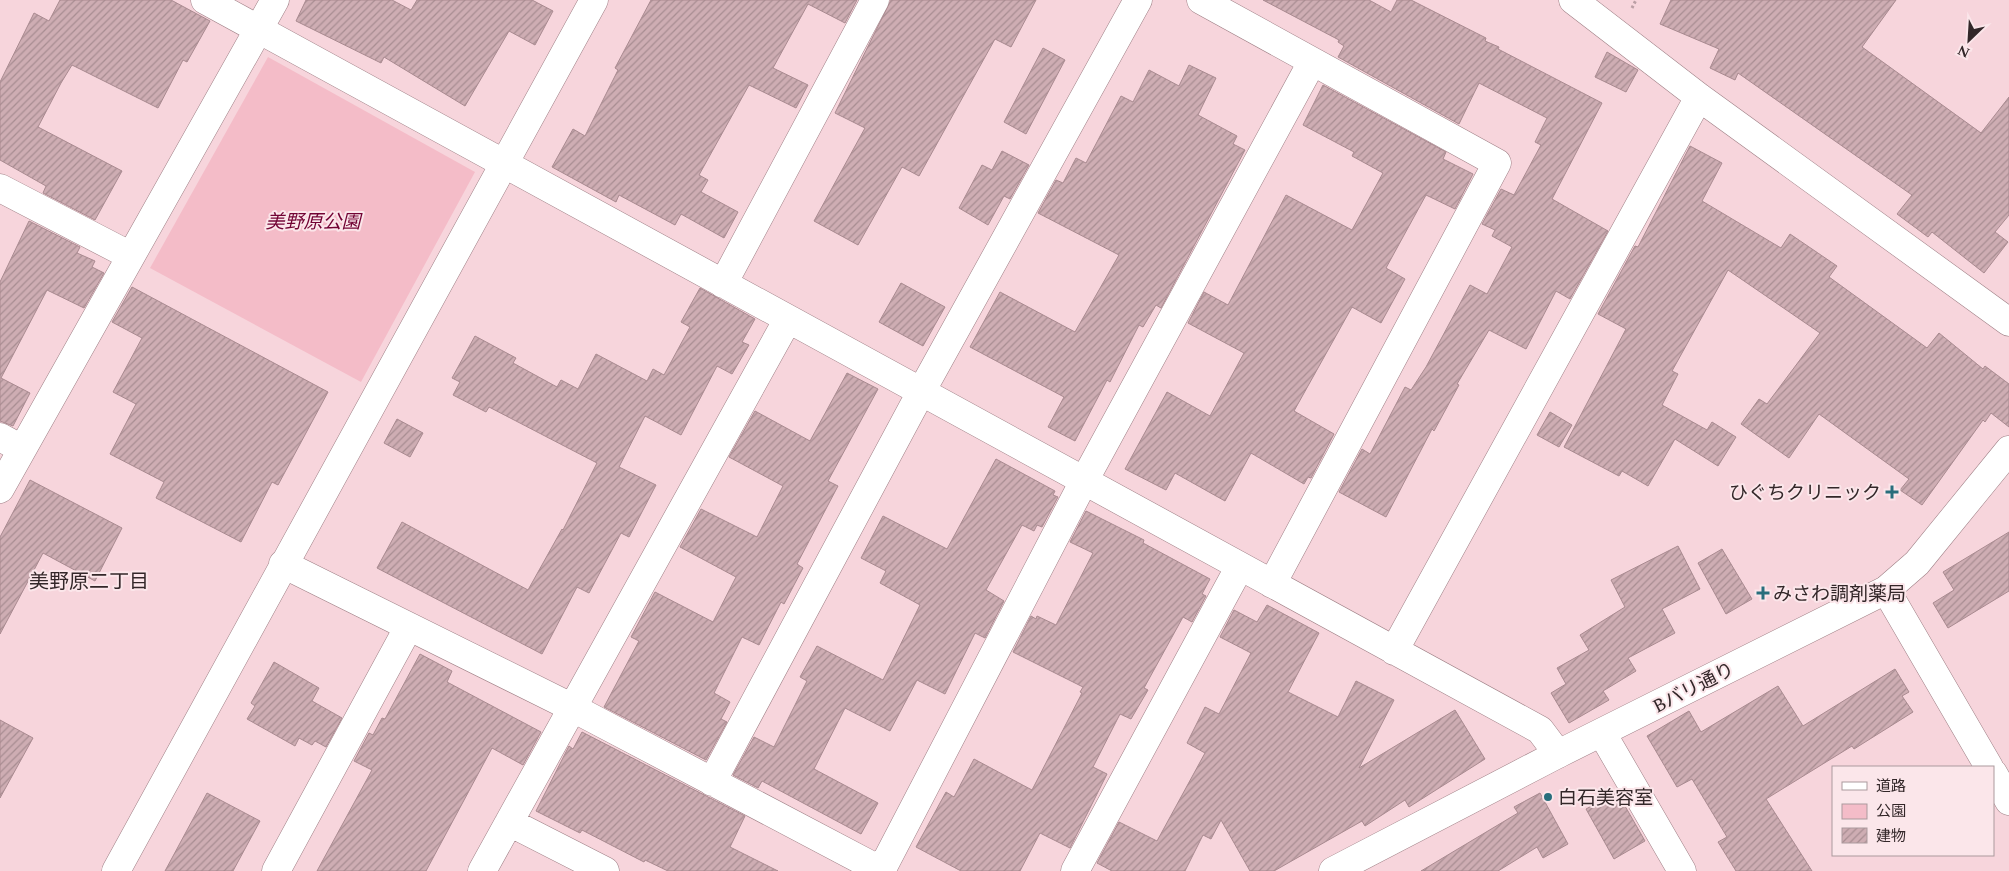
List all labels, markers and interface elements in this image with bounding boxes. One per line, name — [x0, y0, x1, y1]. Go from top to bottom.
north arrow — [1944, 15, 1994, 65]
text: N — [1954, 39, 1973, 63]
park label: 美野原公園 — [265, 208, 363, 237]
place label: ひぐちクリニック — [1729, 479, 1881, 508]
marker: ひぐちクリニック — [1885, 485, 1899, 499]
district label: 美野原二丁目 — [29, 567, 149, 597]
place label: みさわ調剤薬局 — [1773, 580, 1906, 609]
marker: みさわ調剤薬局 — [1757, 587, 1769, 599]
street label: Bバリ通り — [1648, 655, 1740, 721]
legend — [1832, 766, 1994, 856]
text: 道路 — [1876, 775, 1906, 798]
place label: 白石美容室 — [1558, 784, 1653, 813]
marker: 白石美容室 — [1542, 791, 1554, 803]
text: 公園 — [1876, 800, 1906, 823]
text: 建物 — [1876, 825, 1906, 848]

